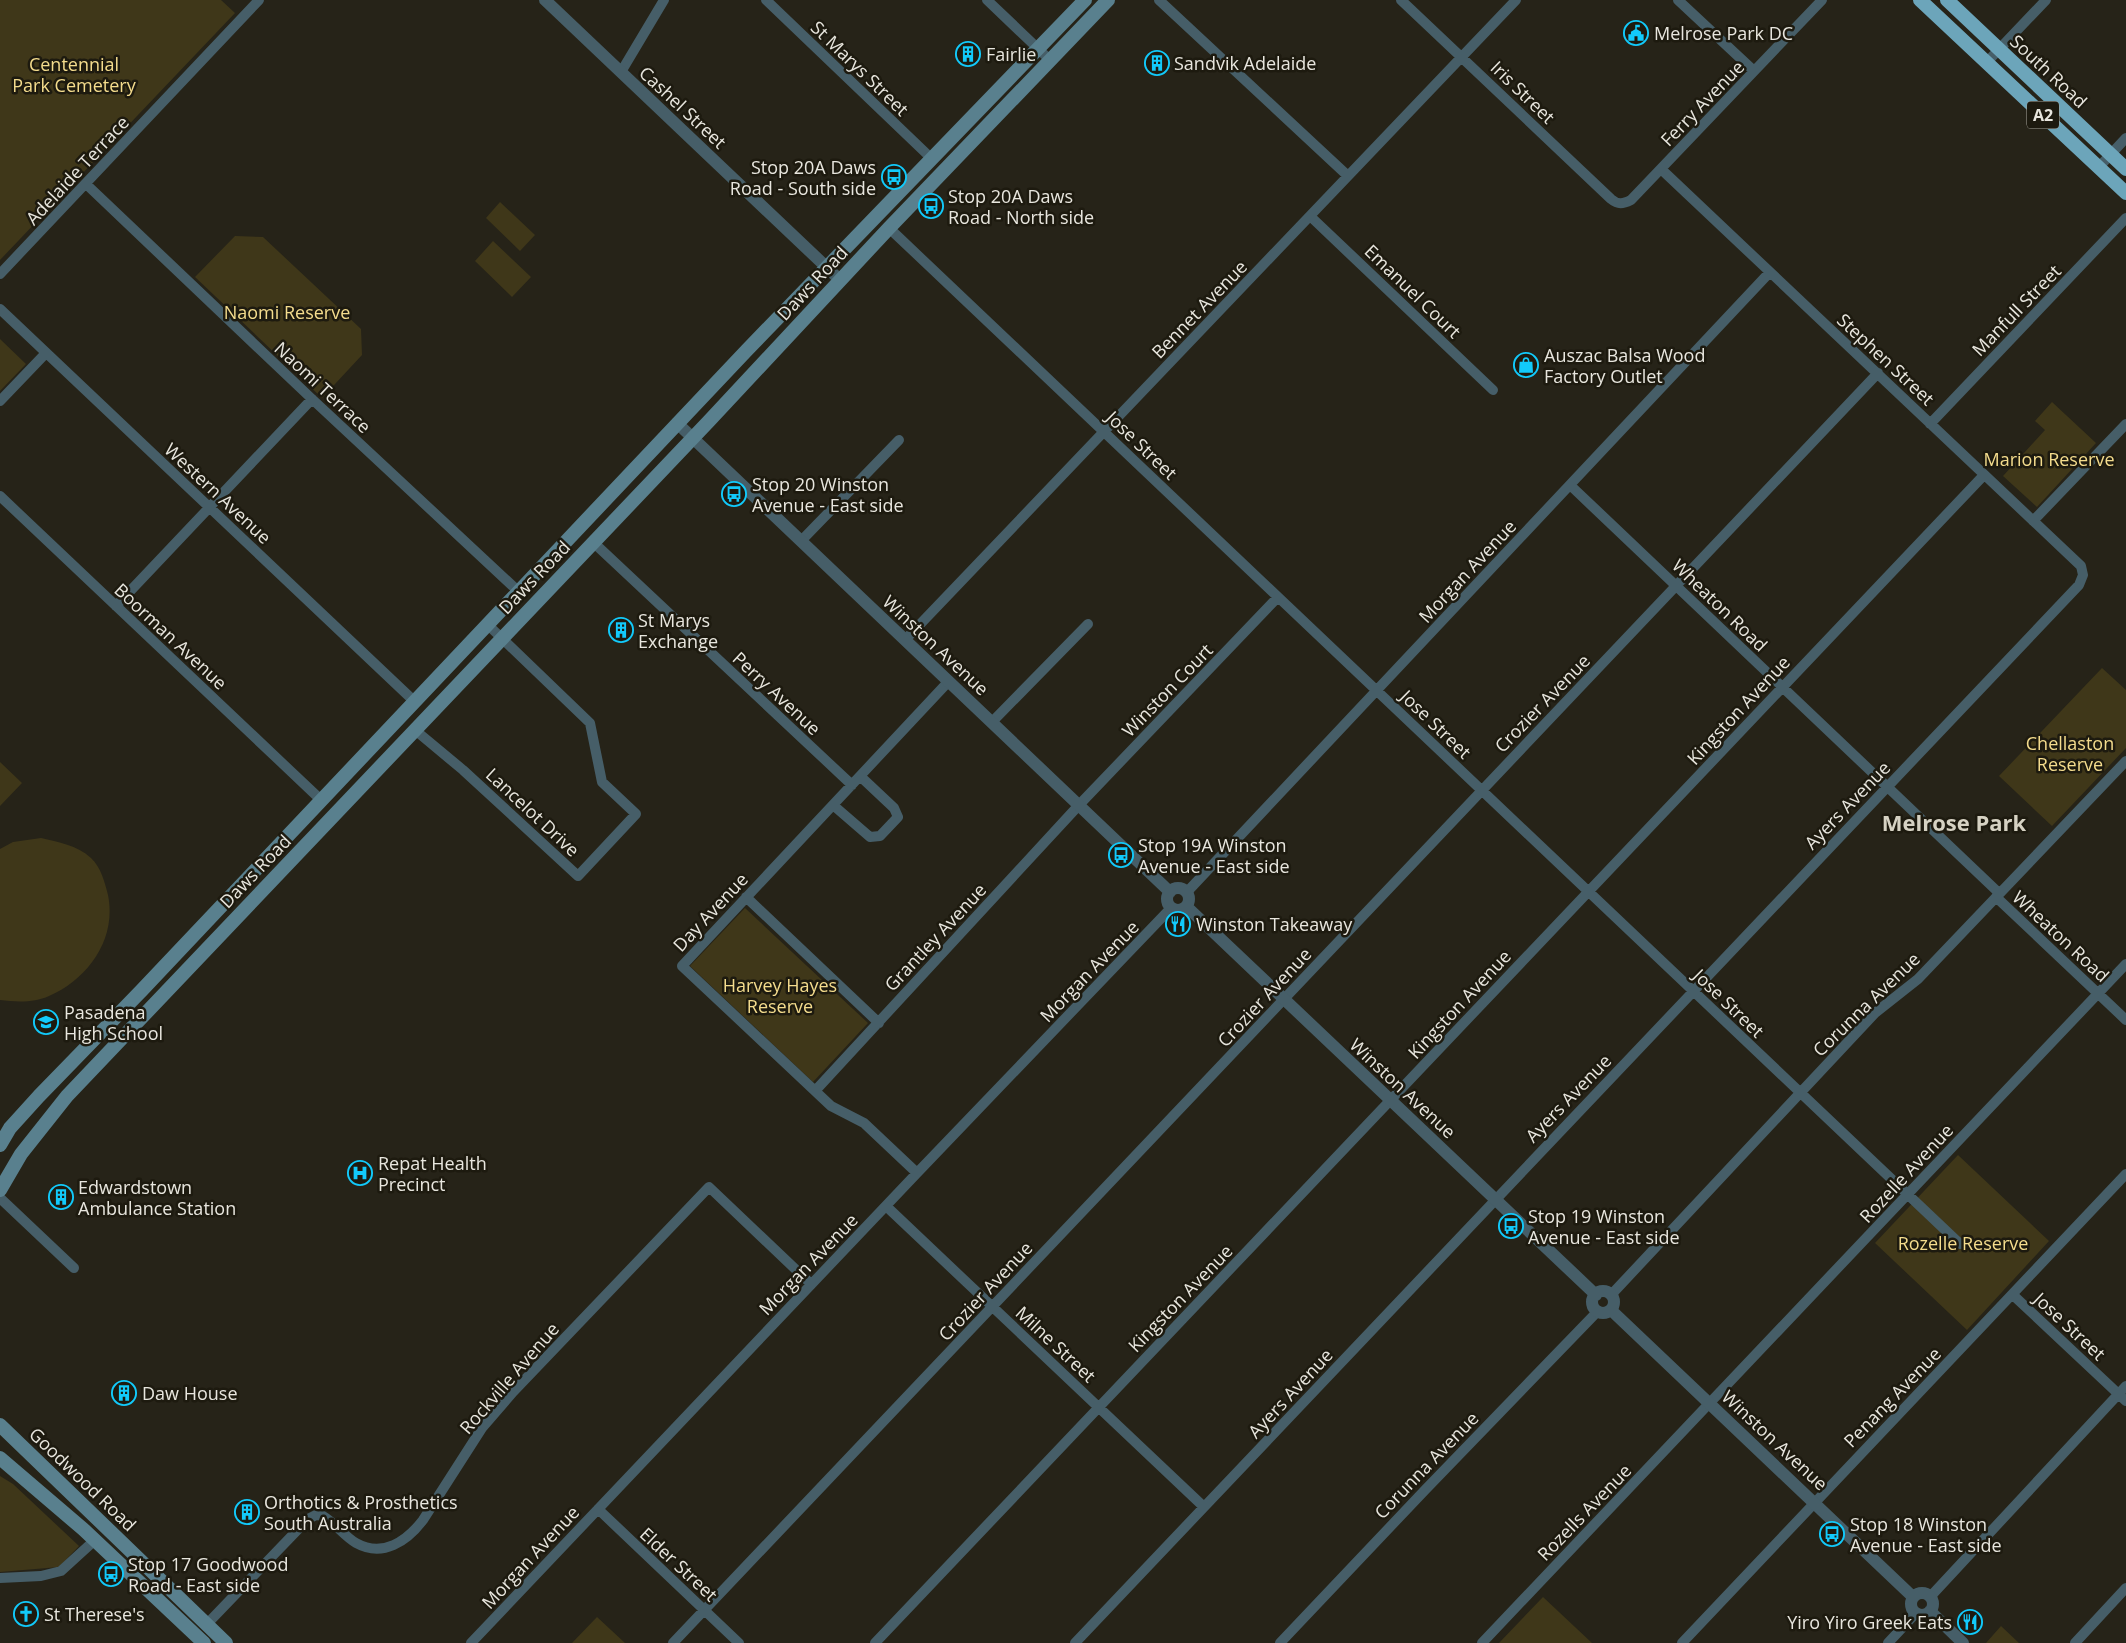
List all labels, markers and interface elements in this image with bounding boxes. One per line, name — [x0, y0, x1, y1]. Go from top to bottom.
street label: St Marys Street — [806, 15, 914, 121]
public building icon: Melrose Park DC — [1623, 20, 1649, 46]
place label: Melrose Park DC — [1654, 21, 1793, 45]
street label: South Road — [2005, 29, 2093, 113]
building icon: Fairlie — [955, 41, 981, 67]
place label: Fairlie — [986, 42, 1036, 66]
building icon: Sandvik Adelaide — [1144, 50, 1170, 76]
place label: Sandvik Adelaide — [1174, 51, 1316, 75]
park label: Centennial Park Cemetery — [12, 52, 137, 97]
street label: Iris Street — [1486, 55, 1560, 129]
street label: Ferry Avenue — [1655, 55, 1749, 151]
street label: Cashel Street — [634, 61, 732, 153]
road number: A2 — [2027, 102, 2059, 128]
street label: Adelaide Terrace — [20, 110, 134, 230]
place label: Stop 20A Daws Road - South side — [730, 155, 876, 200]
bus stop icon: Stop 20A Daws Road - South side — [881, 164, 907, 190]
place label: Stop 20A Daws Road - North side — [948, 184, 1094, 229]
bus stop icon: Stop 20A Daws Road - North side — [918, 193, 944, 219]
street label: Emanuel Court — [1360, 239, 1466, 343]
street label: Daws Road — [771, 241, 853, 325]
street label: Bennet Avenue — [1146, 255, 1252, 363]
street label: Manfull Street — [1966, 259, 2066, 361]
park label: Naomi Reserve — [224, 300, 350, 324]
street label: Stephen Street — [1832, 308, 1940, 410]
street label: Naomi Terrace — [270, 336, 376, 438]
place label: Auszac Balsa Wood Factory Outlet — [1544, 343, 1705, 388]
shop icon: Auszac Balsa Wood Factory Outlet — [1513, 352, 1539, 378]
street label: Jose Street — [1100, 404, 1182, 485]
street label: Western Avenue — [160, 437, 276, 549]
park label: Marion Reserve — [1984, 447, 2115, 471]
place label: Stop 20 Winston Avenue - East side — [752, 472, 904, 517]
bus stop icon: Stop 20 Winston Avenue - East side — [721, 481, 747, 507]
street label: Morgan Avenue — [1413, 514, 1521, 628]
street label: Daws Road — [493, 535, 575, 619]
street label: Wheaton Road — [1667, 553, 1773, 657]
street label: Boorman Avenue — [110, 578, 232, 694]
street label: Winston Avenue — [878, 590, 994, 700]
place label: St Marys Exchange — [638, 608, 718, 653]
building icon: St Marys Exchange — [608, 617, 634, 643]
street label: Winston Court — [1116, 638, 1218, 742]
street label: Perry Avenue — [728, 646, 826, 740]
street label: Crozier Avenue — [1489, 649, 1595, 757]
street label: Kingston Avenue — [1681, 650, 1795, 770]
street label: Jose Street — [1394, 683, 1476, 764]
park label: Chellaston Reserve — [2026, 731, 2114, 776]
street label: Ayers Avenue — [1799, 756, 1895, 854]
street label: Lancelot Drive — [481, 762, 585, 862]
district label: Melrose Park — [1882, 807, 2027, 837]
street label: Daws Road — [214, 829, 296, 913]
place label: Stop 19A Winston Avenue - East side — [1138, 833, 1290, 878]
bus stop icon: Stop 19A Winston Avenue - East side — [1108, 842, 1134, 868]
street label: Day Avenue — [667, 867, 753, 957]
street label: Grantley Avenue — [879, 878, 991, 996]
street label: Wheaton Road — [2008, 885, 2114, 987]
restaurant icon: Winston Takeaway — [1165, 911, 1191, 937]
place label: Winston Takeaway — [1196, 912, 1353, 936]
street label: Morgan Avenue — [1034, 915, 1144, 1027]
street label: Crozier Avenue — [1212, 942, 1316, 1052]
street label: Kingston Avenue — [1402, 944, 1516, 1064]
street label: Corunna Avenue — [1807, 947, 1925, 1061]
street label: Jose Street — [1687, 962, 1769, 1043]
park label: Harvey Hayes Reserve — [723, 973, 837, 1018]
place label: Pasadena High School — [64, 1000, 163, 1045]
school or university icon: Pasadena High School — [33, 1009, 59, 1035]
street label: Winston Avenue — [1345, 1033, 1461, 1143]
street label: Ayers Avenue — [1520, 1049, 1616, 1147]
street label: Rozelle Avenue — [1854, 1118, 1958, 1228]
place label: Repat Health Precinct — [378, 1151, 487, 1196]
hospital icon: Repat Health Precinct — [347, 1160, 373, 1186]
place label: Edwardstown Ambulance Station — [78, 1175, 236, 1220]
building icon: Edwardstown Ambulance Station — [48, 1184, 74, 1210]
place label: Stop 19 Winston Avenue - East side — [1528, 1204, 1680, 1249]
street label: Morgan Avenue — [753, 1208, 863, 1320]
bus stop icon: Stop 19 Winston Avenue - East side — [1498, 1213, 1524, 1239]
park label: Rozelle Reserve — [1898, 1231, 2028, 1255]
street label: Crozier Avenue — [933, 1236, 1037, 1346]
street label: Kingston Avenue — [1123, 1239, 1237, 1357]
street label: Jose Street — [2028, 1285, 2111, 1365]
street label: Milne Street — [1011, 1301, 1101, 1387]
street label: Rockville Avenue — [454, 1317, 564, 1439]
street label: Penang Avenue — [1838, 1342, 1946, 1452]
street label: Ayers Avenue — [1242, 1343, 1338, 1443]
building icon: Daw House — [111, 1380, 137, 1406]
place label: Daw House — [142, 1381, 238, 1405]
street label: Winston Avenue — [1717, 1385, 1833, 1495]
street label: Corunna Avenue — [1369, 1406, 1483, 1524]
street label: Goodwood Road — [24, 1422, 142, 1536]
street label: Rozells Avenue — [1532, 1459, 1636, 1565]
place label: Orthotics & Prosthetics South Australia — [264, 1490, 458, 1535]
building icon: Orthotics & Prosthetics South Australia — [234, 1499, 260, 1525]
street label: Morgan Avenue — [476, 1500, 584, 1614]
place label: Stop 18 Winston Avenue - East side — [1850, 1512, 2002, 1557]
bus stop icon: Stop 18 Winston Avenue - East side — [1819, 1521, 1845, 1547]
street label: Elder Street — [635, 1522, 723, 1606]
place label: Stop 17 Goodwood Road - East side — [128, 1552, 288, 1597]
bus stop icon: Stop 17 Goodwood Road - East side — [98, 1561, 124, 1587]
church icon: St Therese's — [13, 1601, 39, 1627]
place label: St Therese's — [44, 1602, 145, 1626]
restaurant icon: Yiro Yiro Greek Eats — [1957, 1609, 1983, 1635]
place label: Yiro Yiro Greek Eats — [1787, 1610, 1952, 1634]

